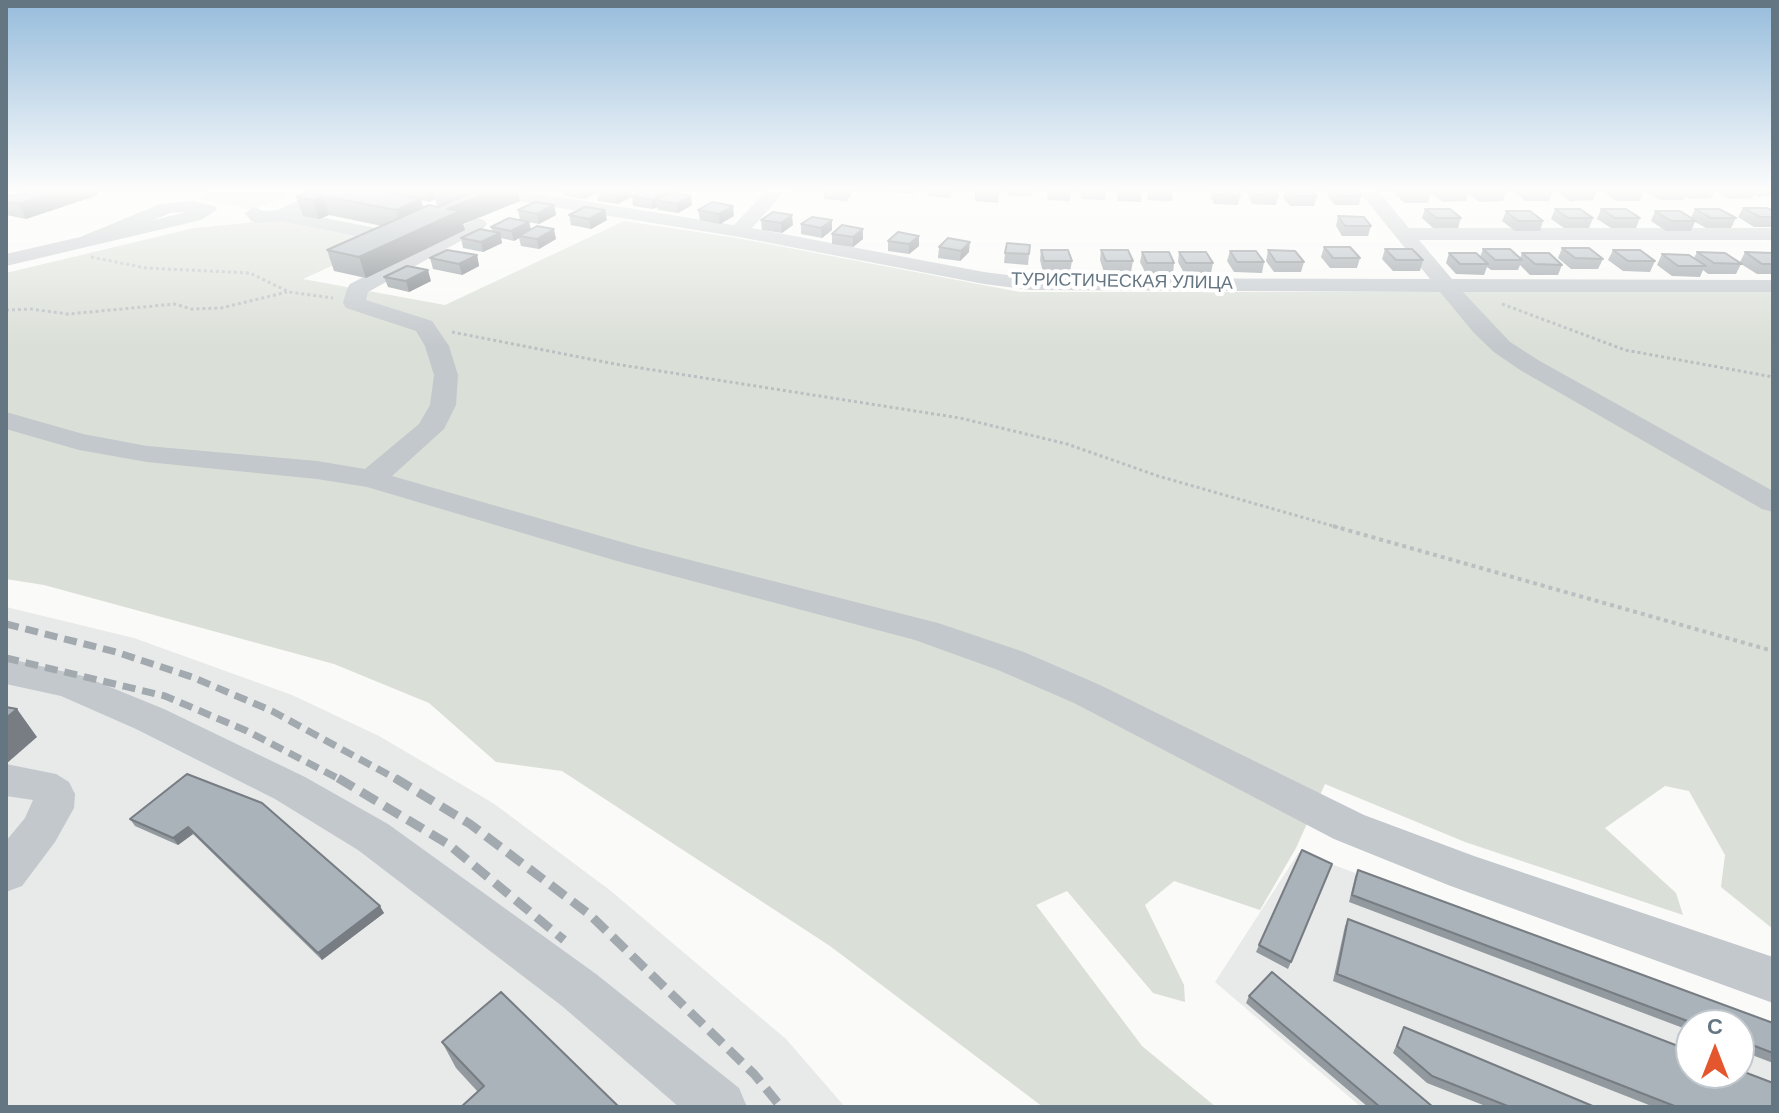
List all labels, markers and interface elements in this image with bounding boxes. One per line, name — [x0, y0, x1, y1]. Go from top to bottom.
street label: ТУРИСТИЧЕСКАЯ УЛИЦА — [1011, 269, 1233, 295]
north arrow — [1675, 1009, 1755, 1089]
text: С — [1707, 1012, 1723, 1041]

